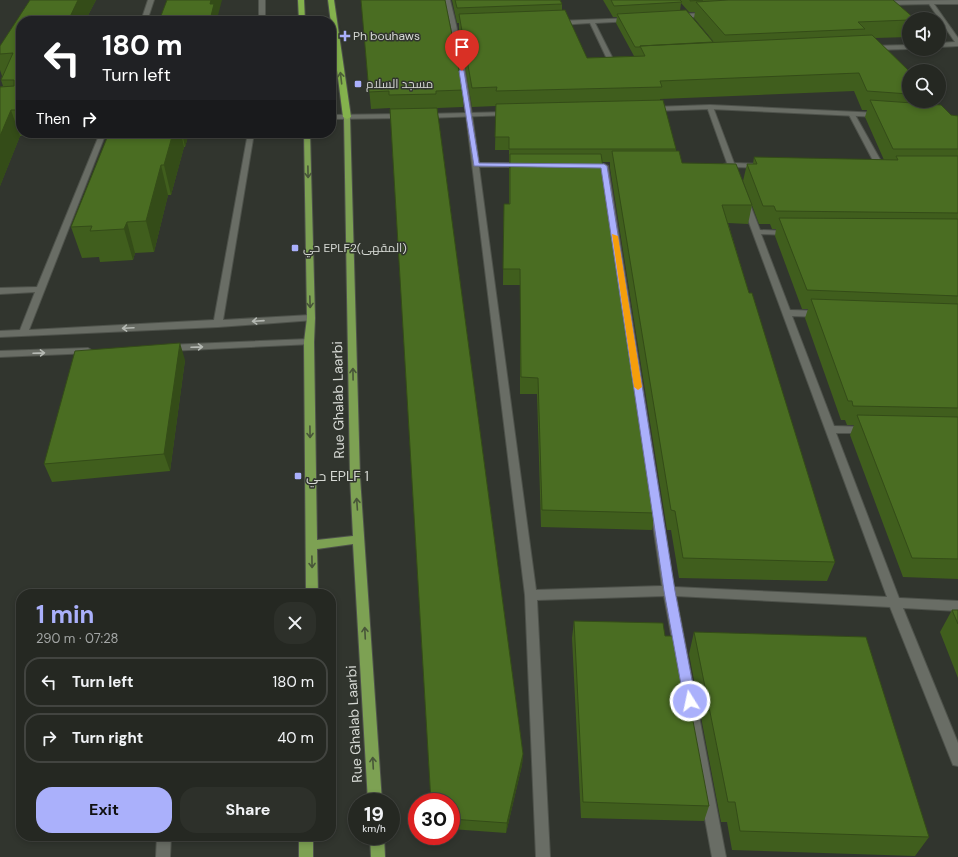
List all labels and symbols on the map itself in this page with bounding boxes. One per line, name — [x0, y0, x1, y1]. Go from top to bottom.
place label: Ph bouhaws — [353, 28, 420, 44]
pin — [445, 30, 479, 71]
marker: Ph bouhaws — [340, 31, 350, 41]
one-way arrow — [337, 72, 345, 85]
place label: مسجد السلام — [366, 76, 433, 92]
marker: مسجد السلام — [353, 79, 363, 89]
one-way arrow — [304, 165, 312, 178]
place label: حي EPLF2(المقهى) — [303, 240, 407, 258]
marker: حي EPLF2(المقهى) — [290, 243, 300, 253]
one-way arrow — [307, 295, 314, 308]
one-way arrow — [252, 318, 265, 325]
one-way arrow — [122, 325, 135, 332]
street label: Rue Ghalab Laarbi — [328, 341, 348, 459]
one-way arrow — [190, 343, 203, 351]
one-way arrow — [32, 349, 45, 357]
one-way arrow — [349, 368, 357, 381]
one-way arrow — [307, 425, 314, 438]
place label: حي EPLF 1 — [306, 467, 369, 488]
marker: حي EPLF 1 — [293, 471, 303, 481]
one-way arrow — [354, 498, 361, 511]
one-way arrow — [308, 555, 316, 568]
one-way arrow — [361, 627, 369, 640]
street label: Rue Ghalab Laarbi — [342, 665, 366, 783]
position arrow — [669, 680, 711, 722]
one-way arrow — [369, 757, 376, 770]
speed limit sign: 30 — [408, 793, 460, 845]

